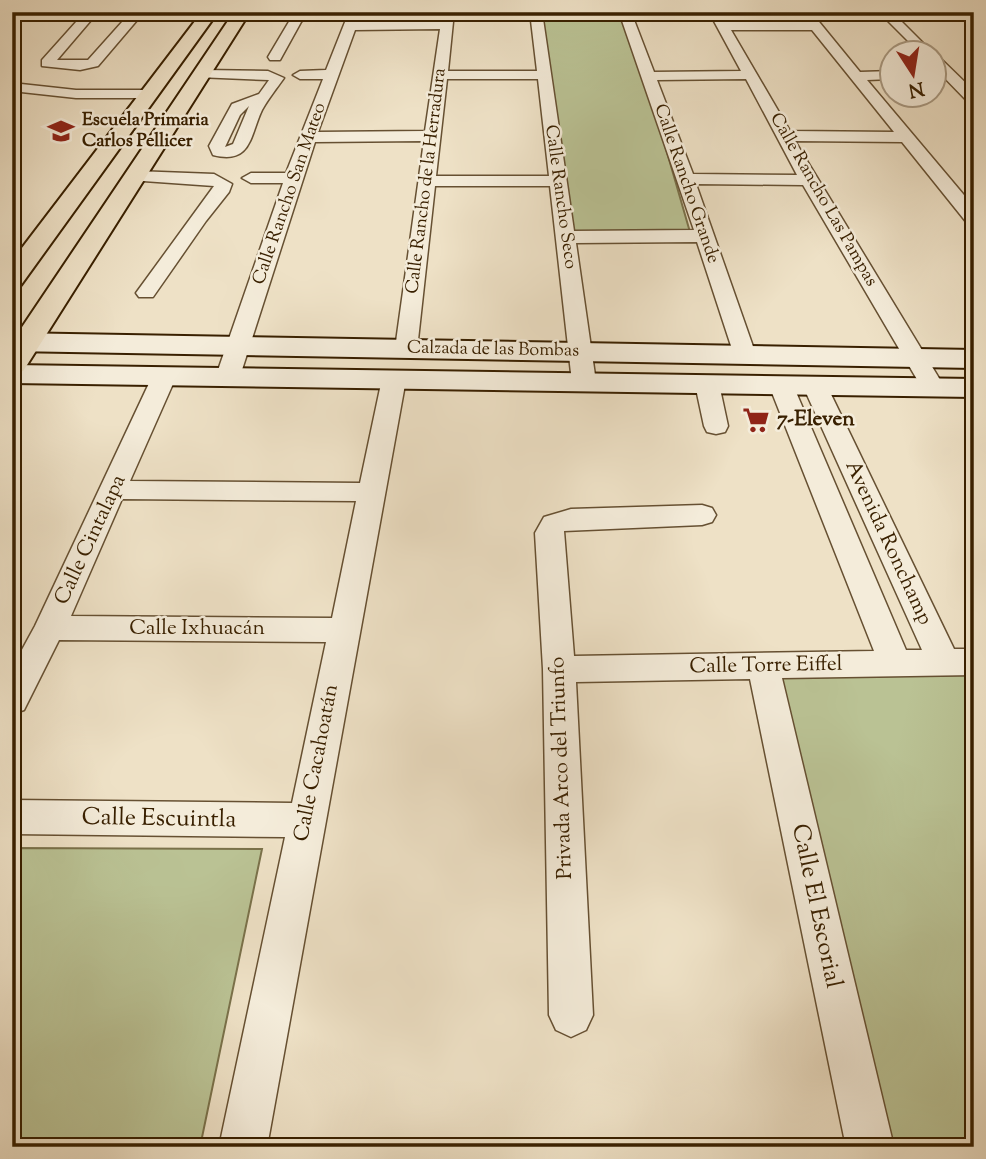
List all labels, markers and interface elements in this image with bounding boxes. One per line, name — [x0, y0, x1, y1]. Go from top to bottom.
north arrow — [878, 38, 948, 108]
street label: Calle Rancho de la Herradura — [400, 67, 454, 295]
text: N — [906, 73, 926, 103]
street label: Calle Rancho San Mateo — [247, 99, 333, 289]
street label: Calle Rancho Grande — [647, 101, 725, 267]
place label: Escuela Primaria Carlos Pellicer — [82, 108, 209, 155]
street label: Calle Rancho Las Pampas — [763, 108, 883, 292]
school or university icon: Escuela Primaria Carlos Pellicer — [46, 116, 76, 146]
street label: Calle Rancho Seco — [537, 123, 583, 271]
street label: Calzada de las Bombas — [407, 335, 579, 365]
supermarket icon: 7-Eleven — [741, 405, 771, 435]
place label: 7-Eleven — [777, 405, 855, 435]
street label: Avenida Ronchamp — [837, 456, 939, 630]
street label: Calle Cintalapa — [48, 470, 134, 610]
street label: Calle Ixhuacán — [129, 614, 265, 644]
street label: Calle Torre Eiffel — [689, 650, 843, 682]
street label: Privada Arco del Triunfo — [543, 656, 581, 880]
street label: Calle Cacahoatán — [287, 682, 347, 844]
street label: Calle Escuintla — [81, 801, 237, 837]
street label: Calle El Escorial — [782, 821, 850, 992]

